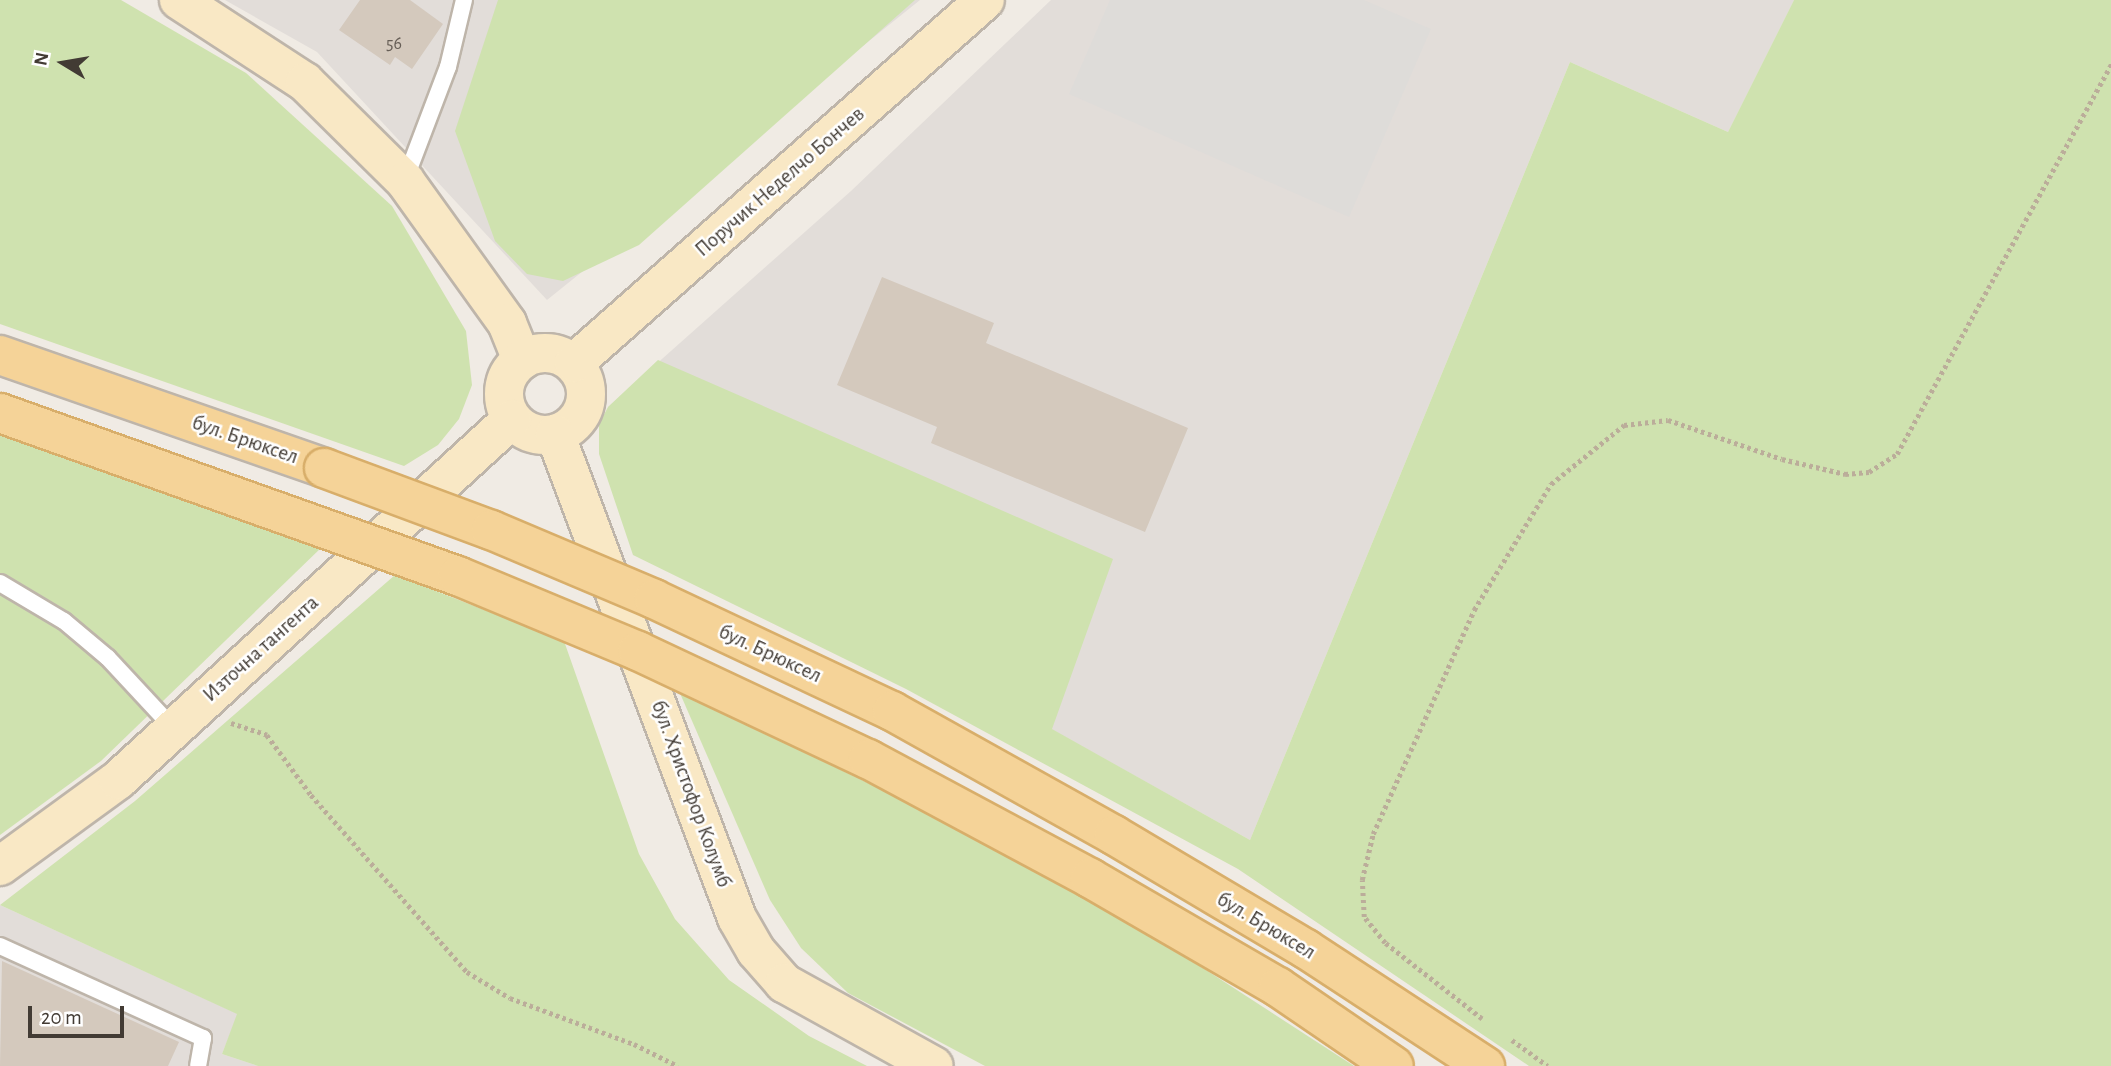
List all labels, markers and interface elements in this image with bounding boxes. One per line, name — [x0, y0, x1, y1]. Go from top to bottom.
north arrow — [28, 28, 98, 98]
house number: 56 — [386, 33, 402, 55]
text: N — [31, 51, 52, 67]
street label: Поручик Неделчо Бончев — [690, 102, 870, 262]
street label: бул. Брюксел — [189, 410, 301, 470]
street label: Източна тангента — [198, 590, 324, 708]
street label: бул. Брюксел — [715, 619, 825, 689]
street label: бул. Христофор Колумб — [646, 697, 736, 891]
street label: бул. Брюксел — [1212, 887, 1320, 965]
scale bar — [32, 992, 128, 1036]
text: 20 m — [41, 1007, 82, 1028]

